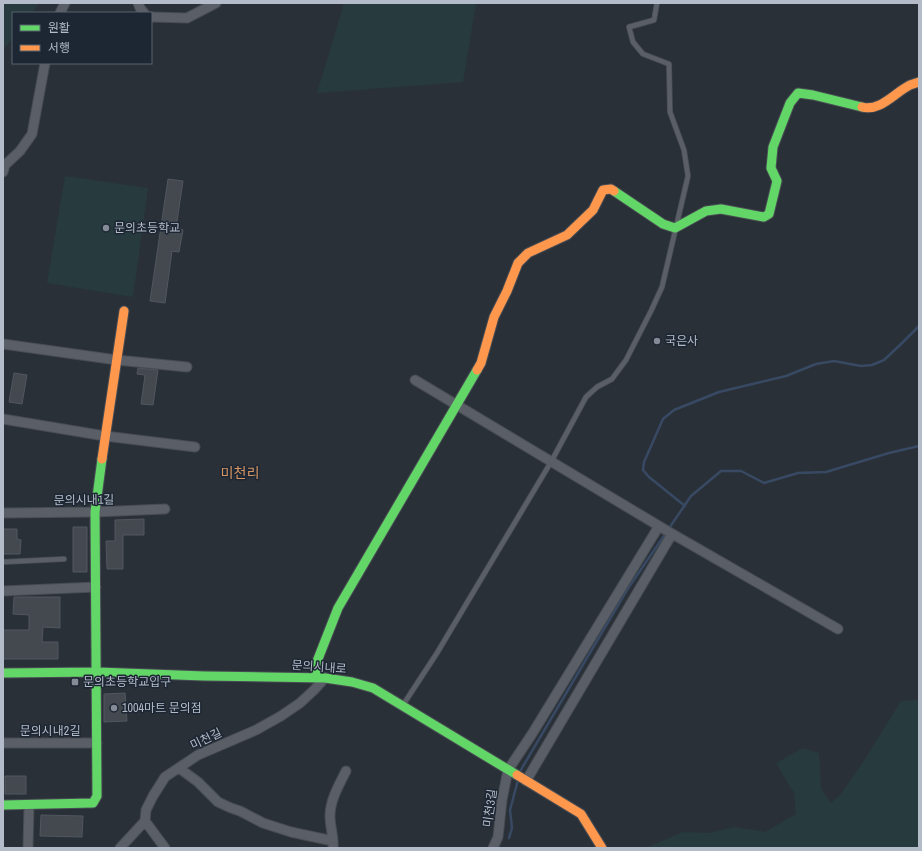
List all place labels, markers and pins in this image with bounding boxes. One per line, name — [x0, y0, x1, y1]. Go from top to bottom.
place label: 문의초등학교 — [114, 220, 180, 236]
marker: 문의초등학교 — [101, 223, 111, 233]
place label: 국은사 — [665, 333, 698, 349]
marker: 국은사 — [652, 336, 662, 346]
place label: 문의초등학교입구 — [83, 674, 171, 690]
marker: 문의초등학교입구 — [70, 677, 80, 687]
place label: 1004마트 문의점 — [122, 700, 202, 716]
marker: 1004마트 문의점 — [109, 703, 119, 713]

